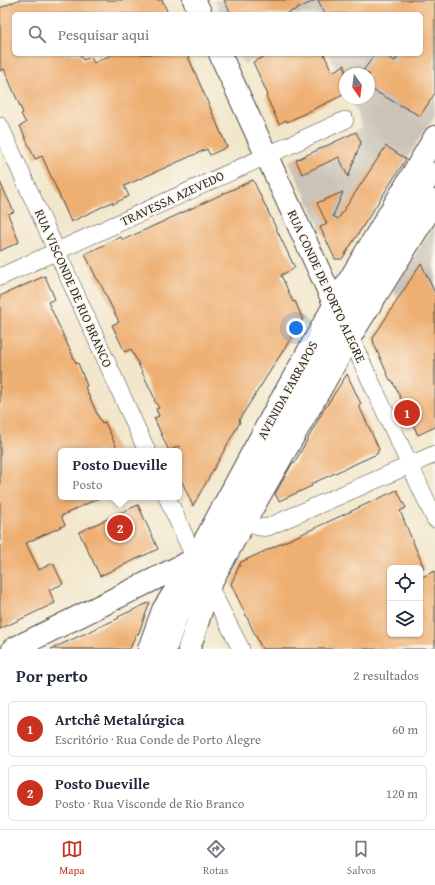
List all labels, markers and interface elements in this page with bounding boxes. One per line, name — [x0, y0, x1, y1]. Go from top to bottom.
search box — [12, 12, 423, 56]
icon: search — [26, 23, 48, 45]
text: Pesquisar aqui — [58, 24, 149, 45]
north arrow — [339, 68, 375, 104]
street label: TRAVESSA AZEVEDO — [117, 166, 227, 231]
street label: RUA VISCONDE DE RIO BRANCO — [30, 206, 117, 371]
street label: RUA CONDE DE PORTO ALEGRE — [283, 207, 371, 366]
your location — [286, 318, 306, 338]
street label: AVENIDA FARRAPOS — [252, 337, 322, 443]
pin: 1 — [394, 398, 420, 428]
popup — [58, 448, 182, 500]
text: Posto Dueville — [73, 454, 167, 475]
text: Posto — [73, 475, 103, 494]
pin: 2 — [107, 513, 133, 543]
map controls — [387, 565, 423, 637]
button: locate — [387, 565, 423, 601]
button: layers — [387, 601, 423, 637]
text: Por perto — [16, 663, 88, 688]
text: 2 resultados — [353, 666, 419, 685]
text: Artchê Metalúrgica — [55, 709, 184, 730]
text: 1 — [27, 720, 33, 739]
text: 60 m — [392, 720, 418, 739]
text: Escritório · Rua Conde de Porto Alegre — [55, 730, 261, 749]
text: Posto Dueville — [55, 773, 150, 794]
text: 2 — [27, 784, 33, 803]
text: 120 m — [386, 784, 418, 803]
text: Posto · Rua Visconde de Rio Branco — [55, 794, 244, 813]
tab: Mapa — [59, 838, 85, 878]
tab: Rotas — [203, 838, 228, 878]
tab: Salvos — [347, 838, 376, 878]

